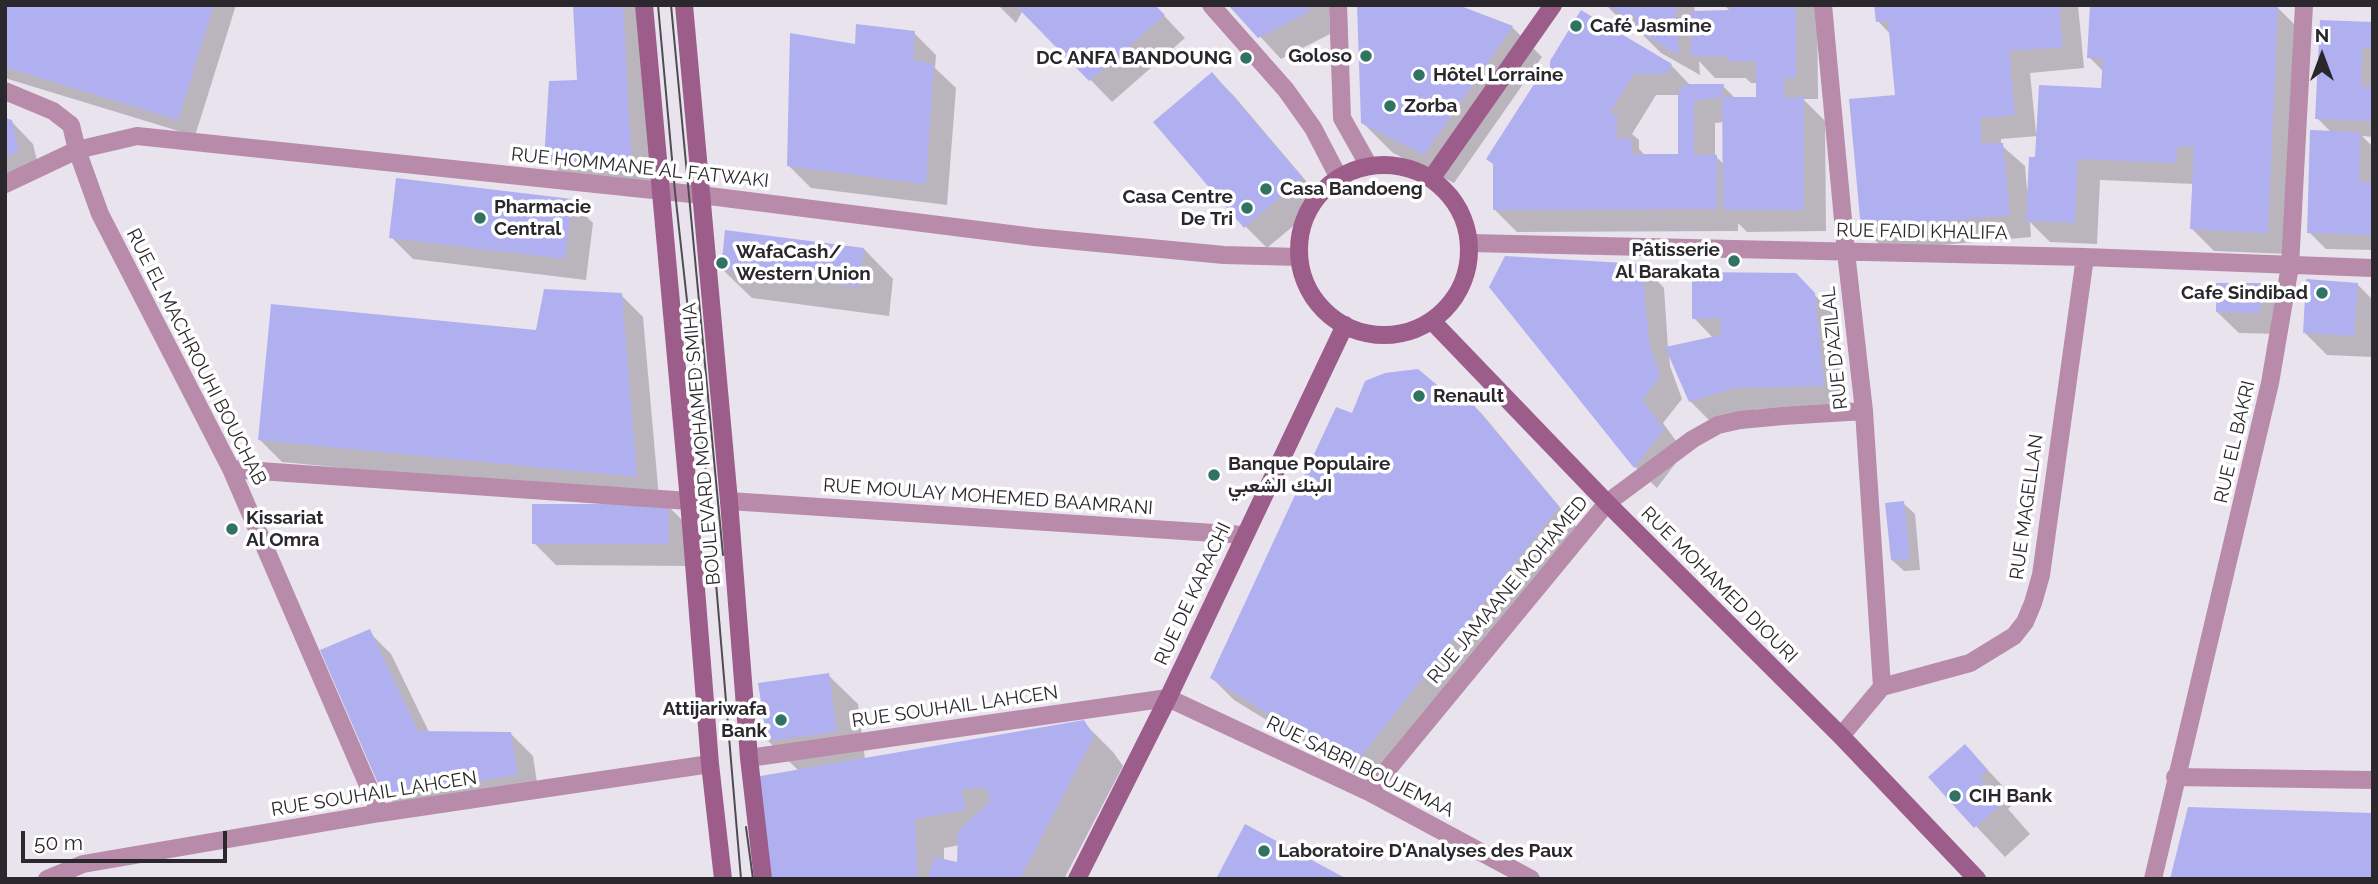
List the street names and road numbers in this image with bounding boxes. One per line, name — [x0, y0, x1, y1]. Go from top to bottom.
street label: RUE HOMMANE AL FATWAKI — [510, 143, 770, 193]
street label: RUE FAIDI KHALIFA — [1836, 219, 2008, 245]
street label: RUE EL MACHROUHI BOUCHAB — [121, 225, 271, 489]
street label: RUE D'AZILAL — [1817, 285, 1853, 411]
street label: BOULEVARD MOHAMED SMIHA — [678, 302, 726, 586]
street label: RUE EL BAKRI — [2210, 378, 2260, 506]
street label: RUE MAGELLAN — [2005, 433, 2049, 581]
street label: RUE MOULAY MOHEMED BAAMRANI — [822, 474, 1154, 520]
street label: RUE JAMAANE MOHAMED — [1423, 492, 1593, 688]
street label: RUE MOHAMED DIOURI — [1636, 502, 1802, 668]
street label: RUE DE KARACHI — [1150, 519, 1236, 669]
street label: RUE SOUHAIL LAHCEN — [850, 681, 1060, 733]
street label: RUE SABRI BOUJEMAA — [1263, 712, 1457, 822]
street label: RUE SOUHAIL LAHCEN — [269, 766, 479, 822]

